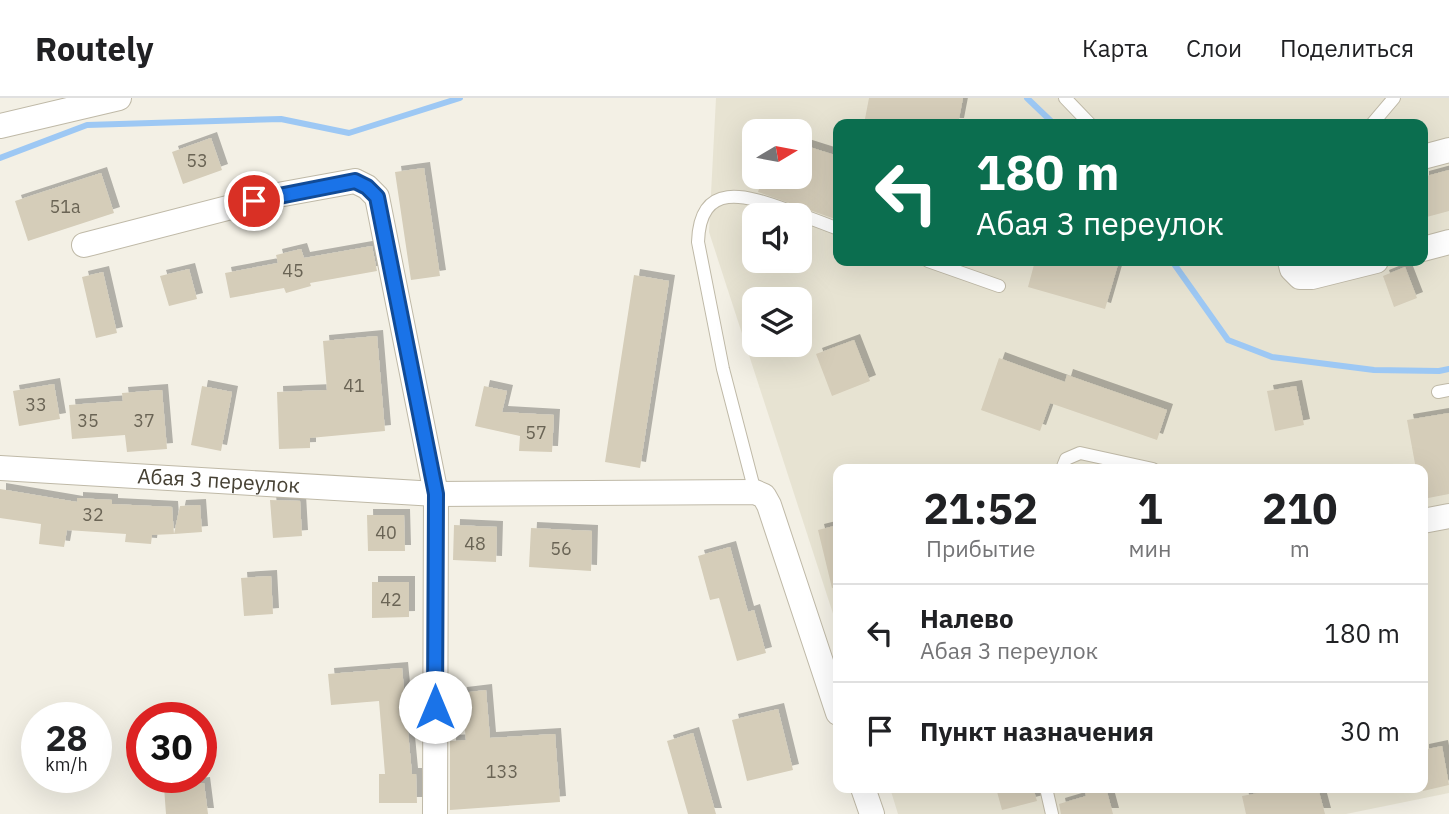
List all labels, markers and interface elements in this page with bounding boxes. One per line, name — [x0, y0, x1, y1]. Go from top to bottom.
text: Routely — [35, 27, 154, 70]
text: Карта — [1082, 32, 1148, 64]
text: Слои — [1186, 32, 1242, 64]
text: Поделиться — [1280, 32, 1414, 64]
north arrow — [742, 119, 812, 189]
map controls — [742, 119, 812, 357]
text: 180 m — [976, 140, 1120, 203]
icon: left — [861, 147, 952, 238]
house number: 53 — [186, 149, 208, 172]
pin — [224, 171, 284, 231]
icon: arrive — [235, 182, 273, 220]
house number: 51а — [49, 195, 81, 218]
text: Абая 3 переулок — [976, 202, 1224, 244]
button: sound — [742, 203, 812, 273]
house number: 45 — [282, 259, 304, 282]
button: layers — [742, 287, 812, 357]
house number: 41 — [343, 374, 365, 397]
house number: 33 — [25, 393, 47, 416]
house number: 35 — [77, 409, 99, 432]
house number: 37 — [133, 409, 155, 432]
house number: 57 — [525, 421, 547, 444]
street label: Абая 3 переулок — [137, 461, 301, 499]
text: 21:52 — [923, 481, 1038, 536]
text: 1 — [1137, 481, 1163, 536]
text: 210 — [1262, 481, 1338, 536]
house number: 32 — [82, 503, 104, 526]
house number: 40 — [375, 521, 397, 544]
house number: 48 — [464, 532, 486, 555]
text: Прибытие — [926, 533, 1035, 563]
text: мин — [1128, 533, 1172, 563]
text: m — [1290, 533, 1310, 563]
house number: 56 — [550, 537, 572, 560]
house number: 42 — [380, 588, 402, 611]
text: Налево — [920, 601, 1014, 635]
icon: left — [861, 614, 899, 652]
text: 180 m — [1324, 616, 1400, 650]
text: Абая 3 переулок — [920, 635, 1098, 665]
position arrow — [398, 670, 472, 744]
speed limit sign: 30 — [126, 702, 217, 793]
icon: arrive — [861, 712, 899, 750]
text: Пункт назначения — [920, 714, 1154, 748]
text: 30 m — [1340, 714, 1400, 748]
text: 28 — [45, 715, 88, 761]
text: km/h — [45, 753, 88, 776]
house number: 133 — [486, 760, 518, 783]

